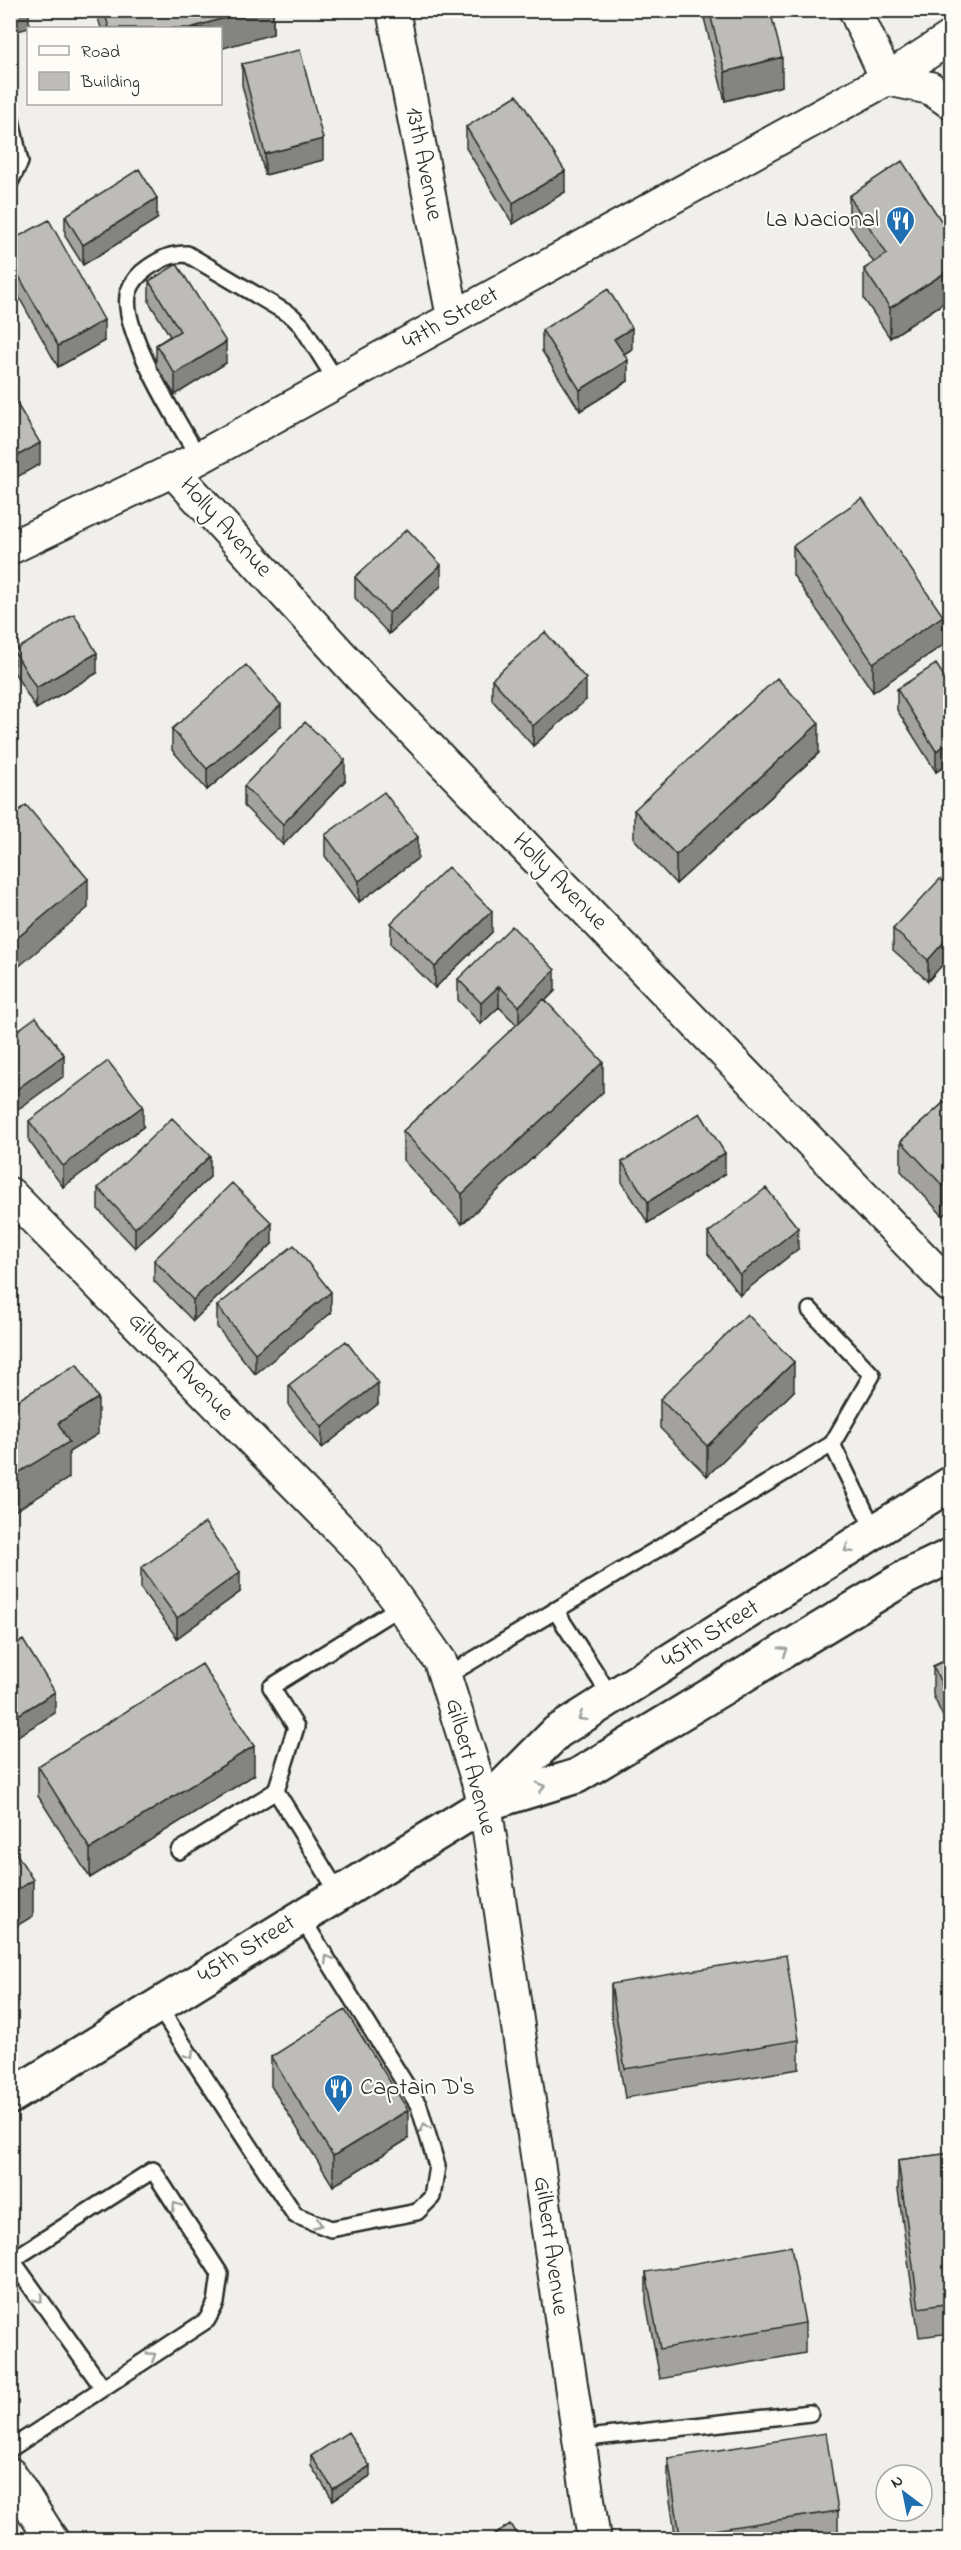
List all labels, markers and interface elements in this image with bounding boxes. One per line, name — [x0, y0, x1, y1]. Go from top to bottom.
legend — [27, 27, 222, 105]
text: Road — [81, 40, 120, 66]
text: Building — [80, 70, 140, 97]
street label: 13th Avenue — [395, 104, 451, 224]
place label: La Nacional — [766, 203, 879, 238]
restaurant icon: La Nacional — [884, 204, 916, 246]
street label: 47th Street — [396, 278, 506, 360]
street label: Holly Avenue — [169, 470, 280, 587]
street label: Holly Avenue — [502, 825, 615, 940]
street label: Gilbert Avenue — [119, 1304, 241, 1430]
one-way arrow — [844, 1542, 855, 1553]
street label: 45th Street — [655, 1591, 767, 1679]
one-way arrow — [778, 1646, 788, 1658]
street label: Gilbert Avenue — [435, 1695, 505, 1839]
one-way arrow — [578, 1709, 588, 1721]
one-way arrow — [535, 1782, 546, 1794]
street label: 45th Street — [191, 1906, 303, 1994]
one-way arrow — [323, 1955, 335, 1965]
one-way arrow — [183, 2048, 194, 2059]
place label: Captain D's — [360, 2071, 475, 2106]
restaurant icon: Captain D's — [323, 2072, 355, 2114]
one-way arrow — [420, 2122, 433, 2132]
street label: Gilbert Avenue — [523, 2174, 577, 2318]
one-way arrow — [173, 2201, 184, 2212]
one-way arrow — [312, 2217, 323, 2229]
one-way arrow — [32, 2292, 43, 2303]
one-way arrow — [146, 2352, 157, 2363]
north arrow — [874, 2463, 934, 2523]
text: N — [886, 2469, 908, 2495]

